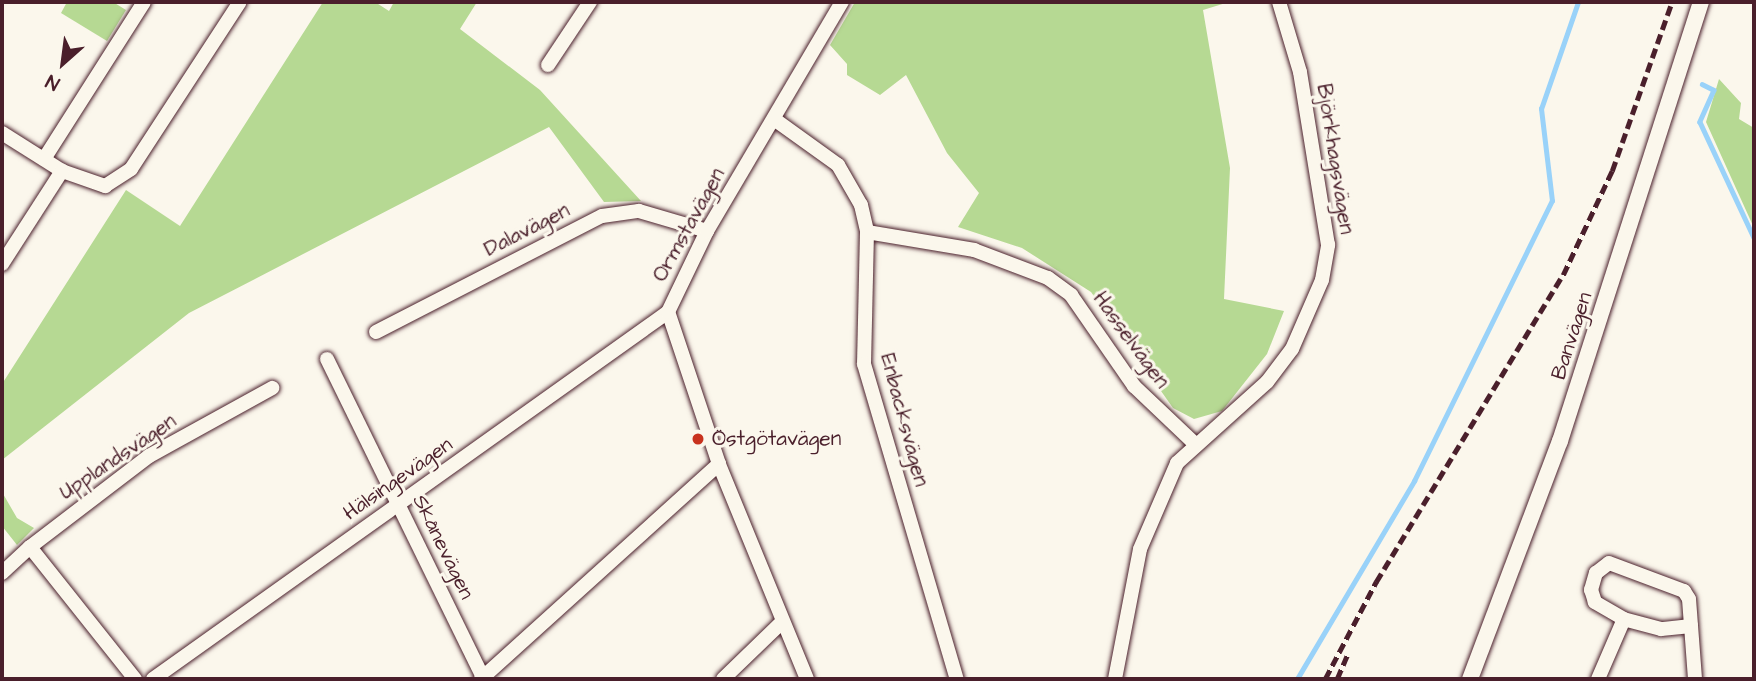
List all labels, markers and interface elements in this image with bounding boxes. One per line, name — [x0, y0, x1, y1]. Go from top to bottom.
north arrow — [28, 28, 98, 98]
text: N — [41, 67, 65, 97]
street label: Björkhagsvägen — [1311, 82, 1359, 236]
street label: Ormstavägen — [647, 164, 731, 286]
street label: Dalavägen — [480, 198, 574, 262]
street label: Hasselvägen — [1087, 287, 1175, 393]
street label: Banvägen — [1546, 289, 1598, 383]
street label: Enbacksvägen — [874, 351, 934, 489]
street label: Upplandsvägen — [55, 409, 181, 505]
place label: Östgötavägen — [712, 426, 841, 452]
marker: Östgötavägen — [690, 431, 706, 447]
street label: Hälsingevägen — [339, 432, 457, 526]
street label: Skånevägen — [407, 491, 479, 603]

